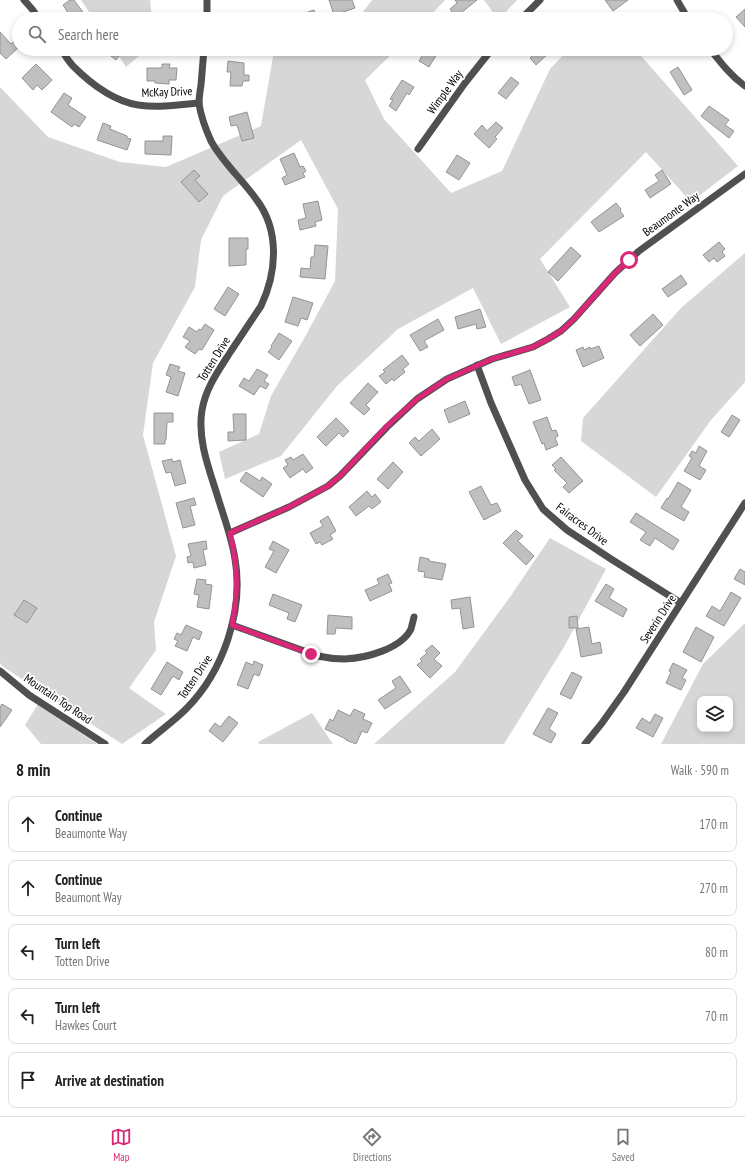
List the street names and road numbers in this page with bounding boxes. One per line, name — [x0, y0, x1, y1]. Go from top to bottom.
street label: Wimple Way — [424, 66, 466, 117]
street label: McKay Drive — [141, 83, 193, 100]
street label: Beaumonte Way — [639, 188, 702, 239]
street label: Totten Drive — [194, 333, 233, 384]
street label: Fairacres Drive — [553, 499, 611, 548]
street label: Severin Drive — [636, 592, 679, 646]
street label: Totten Drive — [174, 652, 215, 702]
street label: Mountain Top Road — [21, 670, 95, 727]

